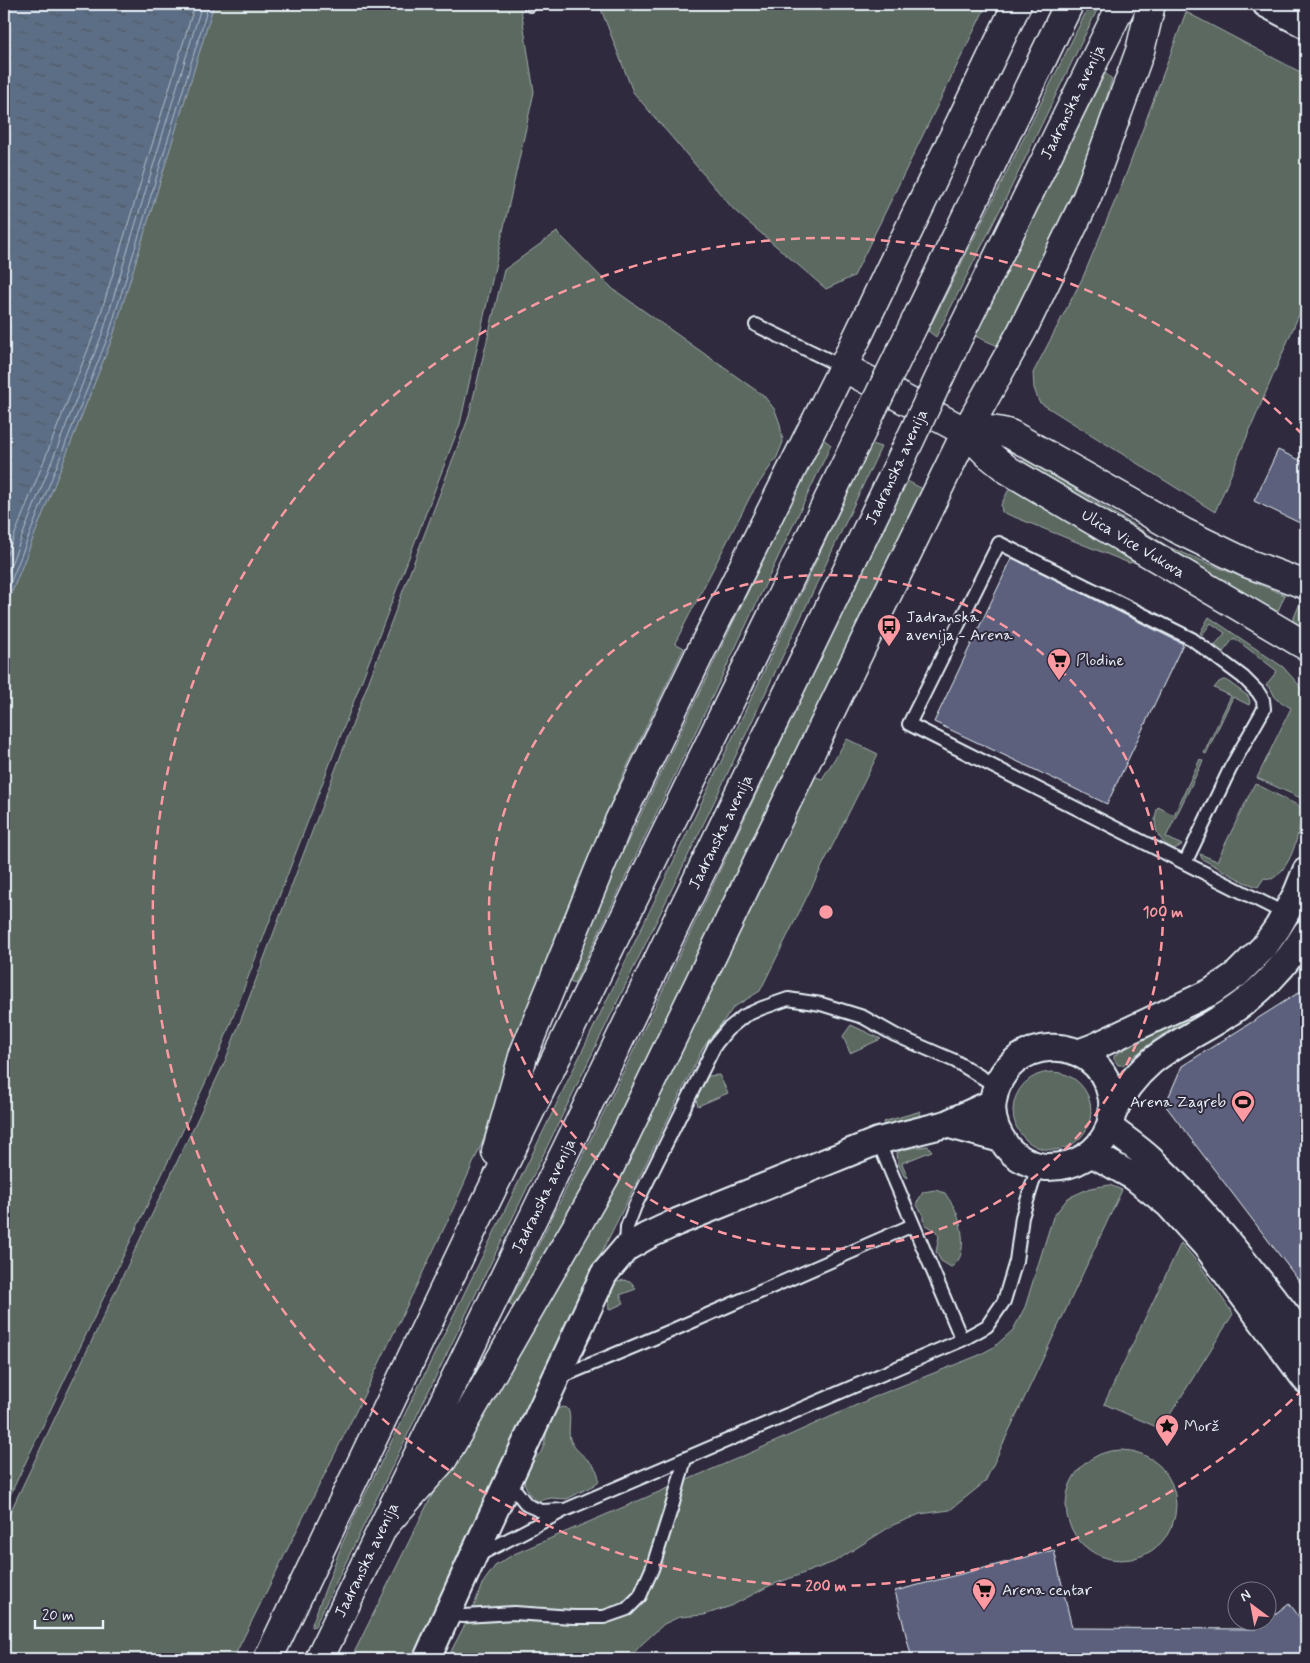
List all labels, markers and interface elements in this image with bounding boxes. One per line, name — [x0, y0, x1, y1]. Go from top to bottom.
street label: Jadranska avenija — [1036, 41, 1110, 163]
street label: Jadranska avenija — [861, 406, 933, 528]
street label: Ulica Vice Vukova — [1077, 505, 1189, 583]
place label: Jadranska avenija - Arena — [906, 607, 1013, 646]
bus stop icon: Jadranska avenija - Arena — [876, 613, 902, 647]
supermarket icon: Plodine — [1046, 647, 1072, 681]
place label: Plodine — [1076, 650, 1124, 671]
street label: Jadranska avenija — [684, 771, 758, 893]
centre of rings — [817, 903, 835, 921]
text: 100 m — [1143, 903, 1183, 923]
sports icon: Arena Zagreb — [1230, 1089, 1256, 1123]
place label: Arena Zagreb — [1130, 1092, 1226, 1113]
street label: Jadranska avenija — [507, 1135, 581, 1257]
place icon: Morž — [1154, 1413, 1180, 1447]
place label: Morž — [1184, 1416, 1219, 1437]
street label: Jadranska avenija — [330, 1499, 404, 1621]
text: 200 m — [806, 1577, 847, 1597]
supermarket icon: Arena centar — [971, 1577, 997, 1611]
place label: Arena centar — [1002, 1580, 1093, 1601]
north arrow — [1228, 1580, 1278, 1630]
text: N — [1237, 1586, 1254, 1606]
scale bar — [35, 1598, 102, 1630]
text: 20 m — [42, 1606, 74, 1626]

